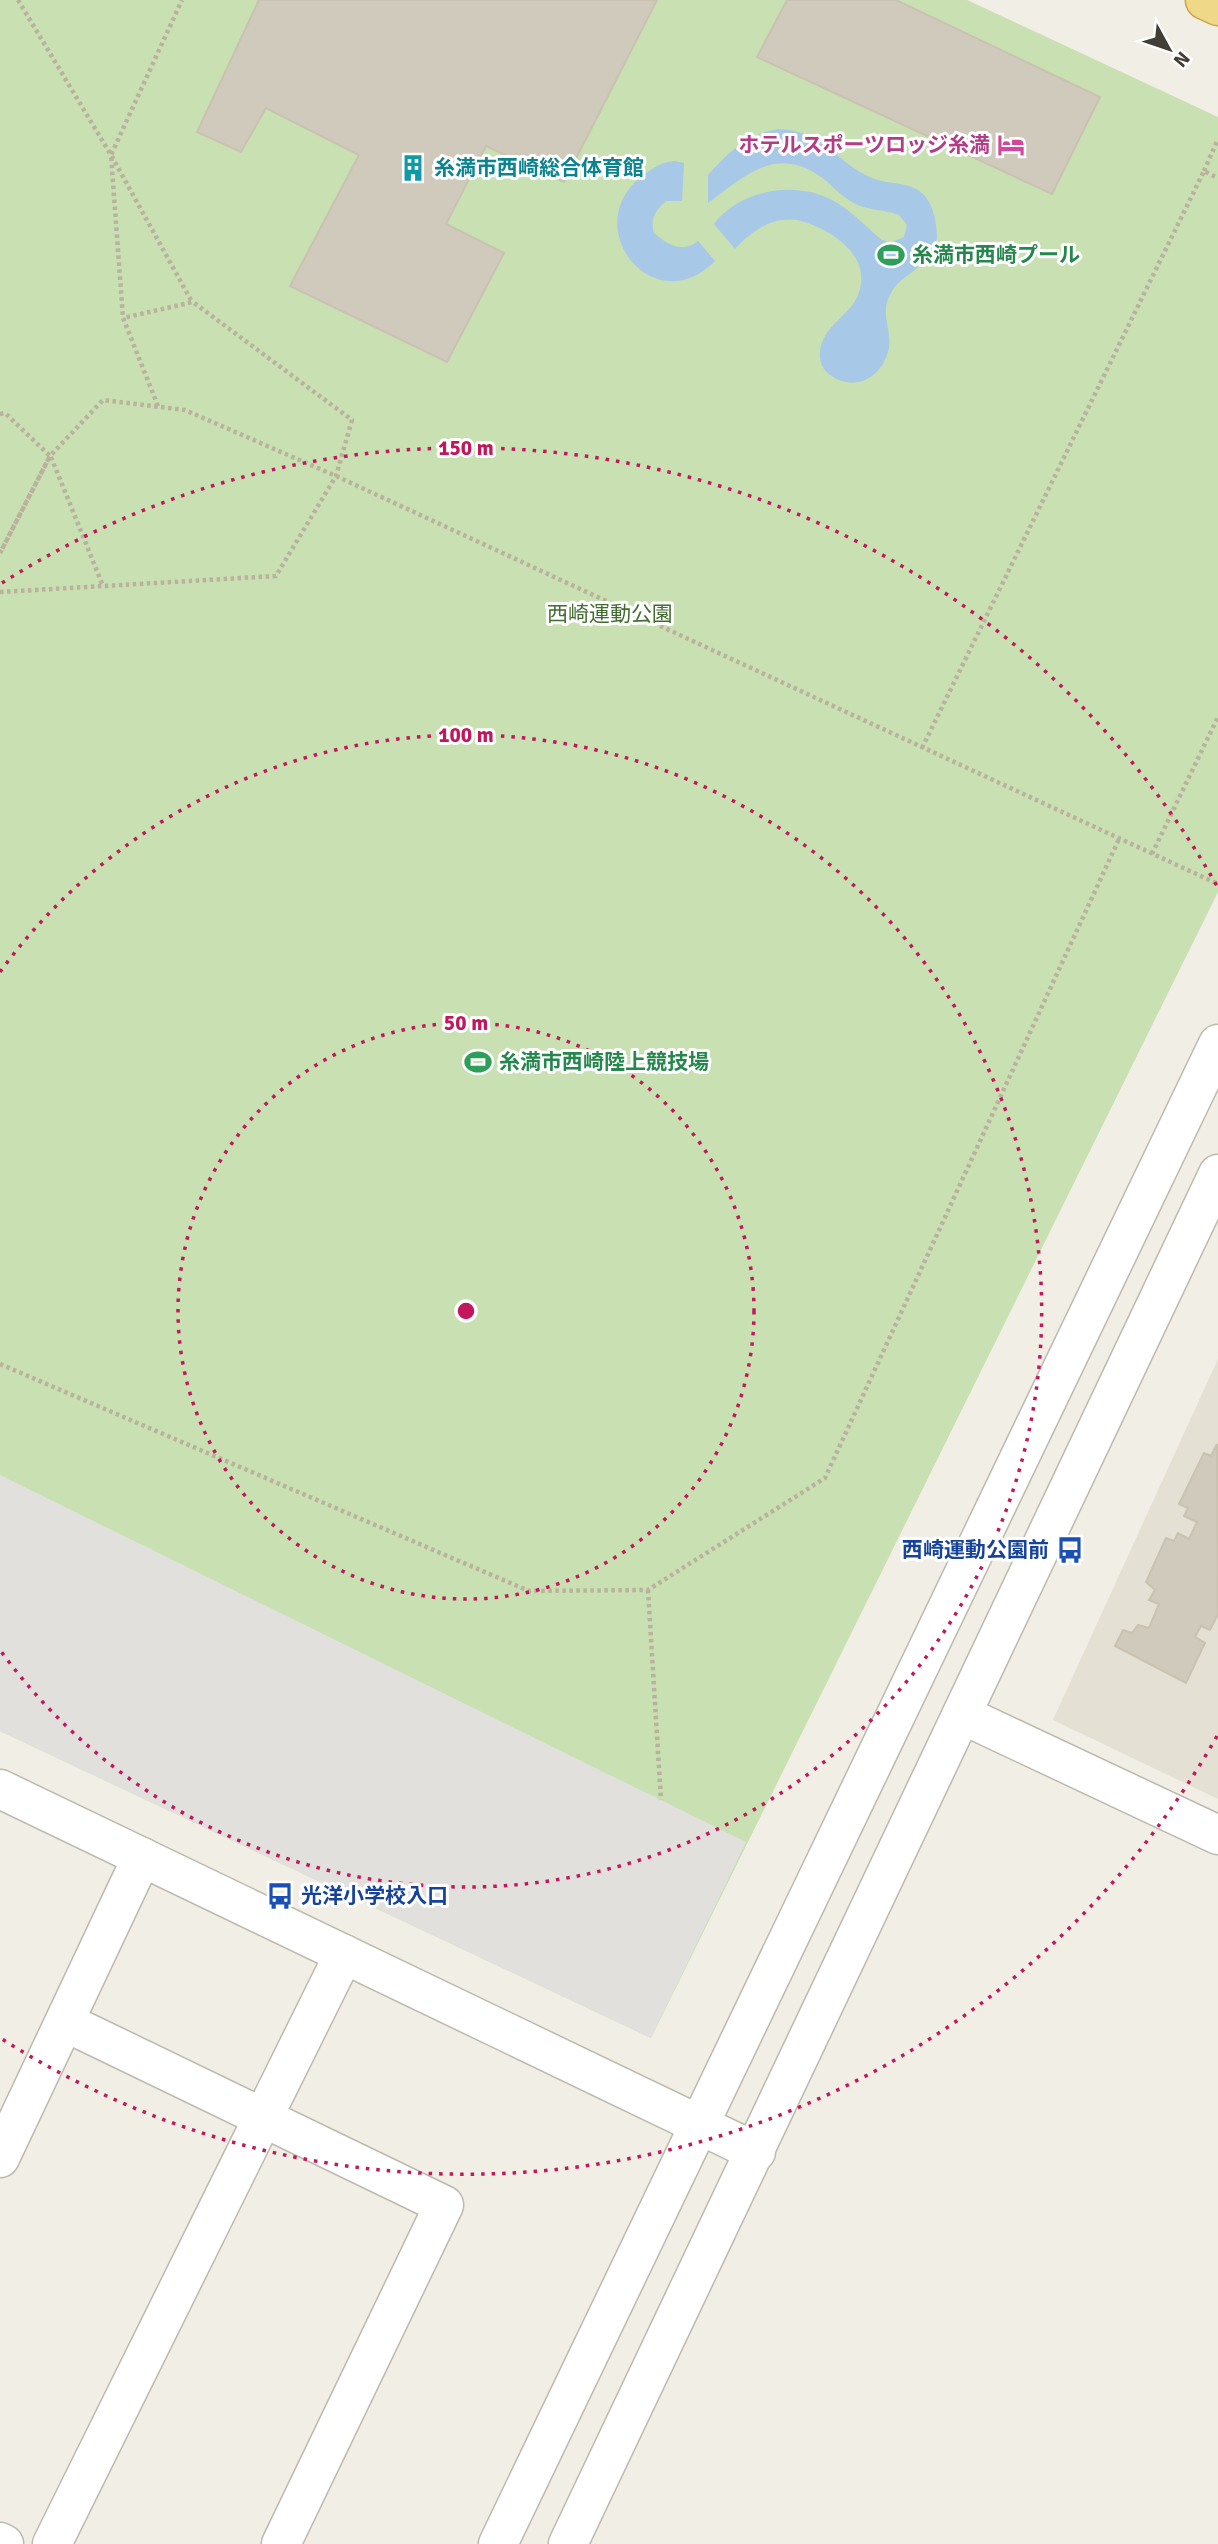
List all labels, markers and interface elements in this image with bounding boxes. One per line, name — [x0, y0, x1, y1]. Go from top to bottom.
north arrow — [1134, 14, 1204, 84]
text: N — [1168, 47, 1195, 72]
hotel icon: ホテルスポーツロッジ糸満 — [996, 130, 1026, 160]
place label: ホテルスポーツロッジ糸満 — [738, 132, 990, 158]
building icon: 糸満市西崎総合体育館 — [398, 153, 428, 183]
place label: 糸満市西崎総合体育館 — [434, 155, 644, 181]
sports icon: 糸満市西崎プール — [876, 240, 906, 270]
place label: 糸満市西崎プール — [912, 242, 1080, 268]
text: 150 m — [438, 435, 494, 461]
park label: 西崎運動公園 — [547, 601, 673, 627]
text: 100 m — [438, 722, 494, 748]
text: 50 m — [444, 1010, 488, 1036]
sports icon: 糸満市西崎陸上競技場 — [463, 1047, 493, 1077]
place label: 糸満市西崎陸上競技場 — [499, 1049, 709, 1075]
centre of rings — [454, 1299, 478, 1323]
bus stop icon: 西崎運動公園前 — [1055, 1535, 1085, 1565]
place label: 西崎運動公園前 — [902, 1537, 1049, 1563]
bus stop icon: 光洋小学校入口 — [265, 1881, 295, 1911]
place label: 光洋小学校入口 — [301, 1883, 448, 1909]

